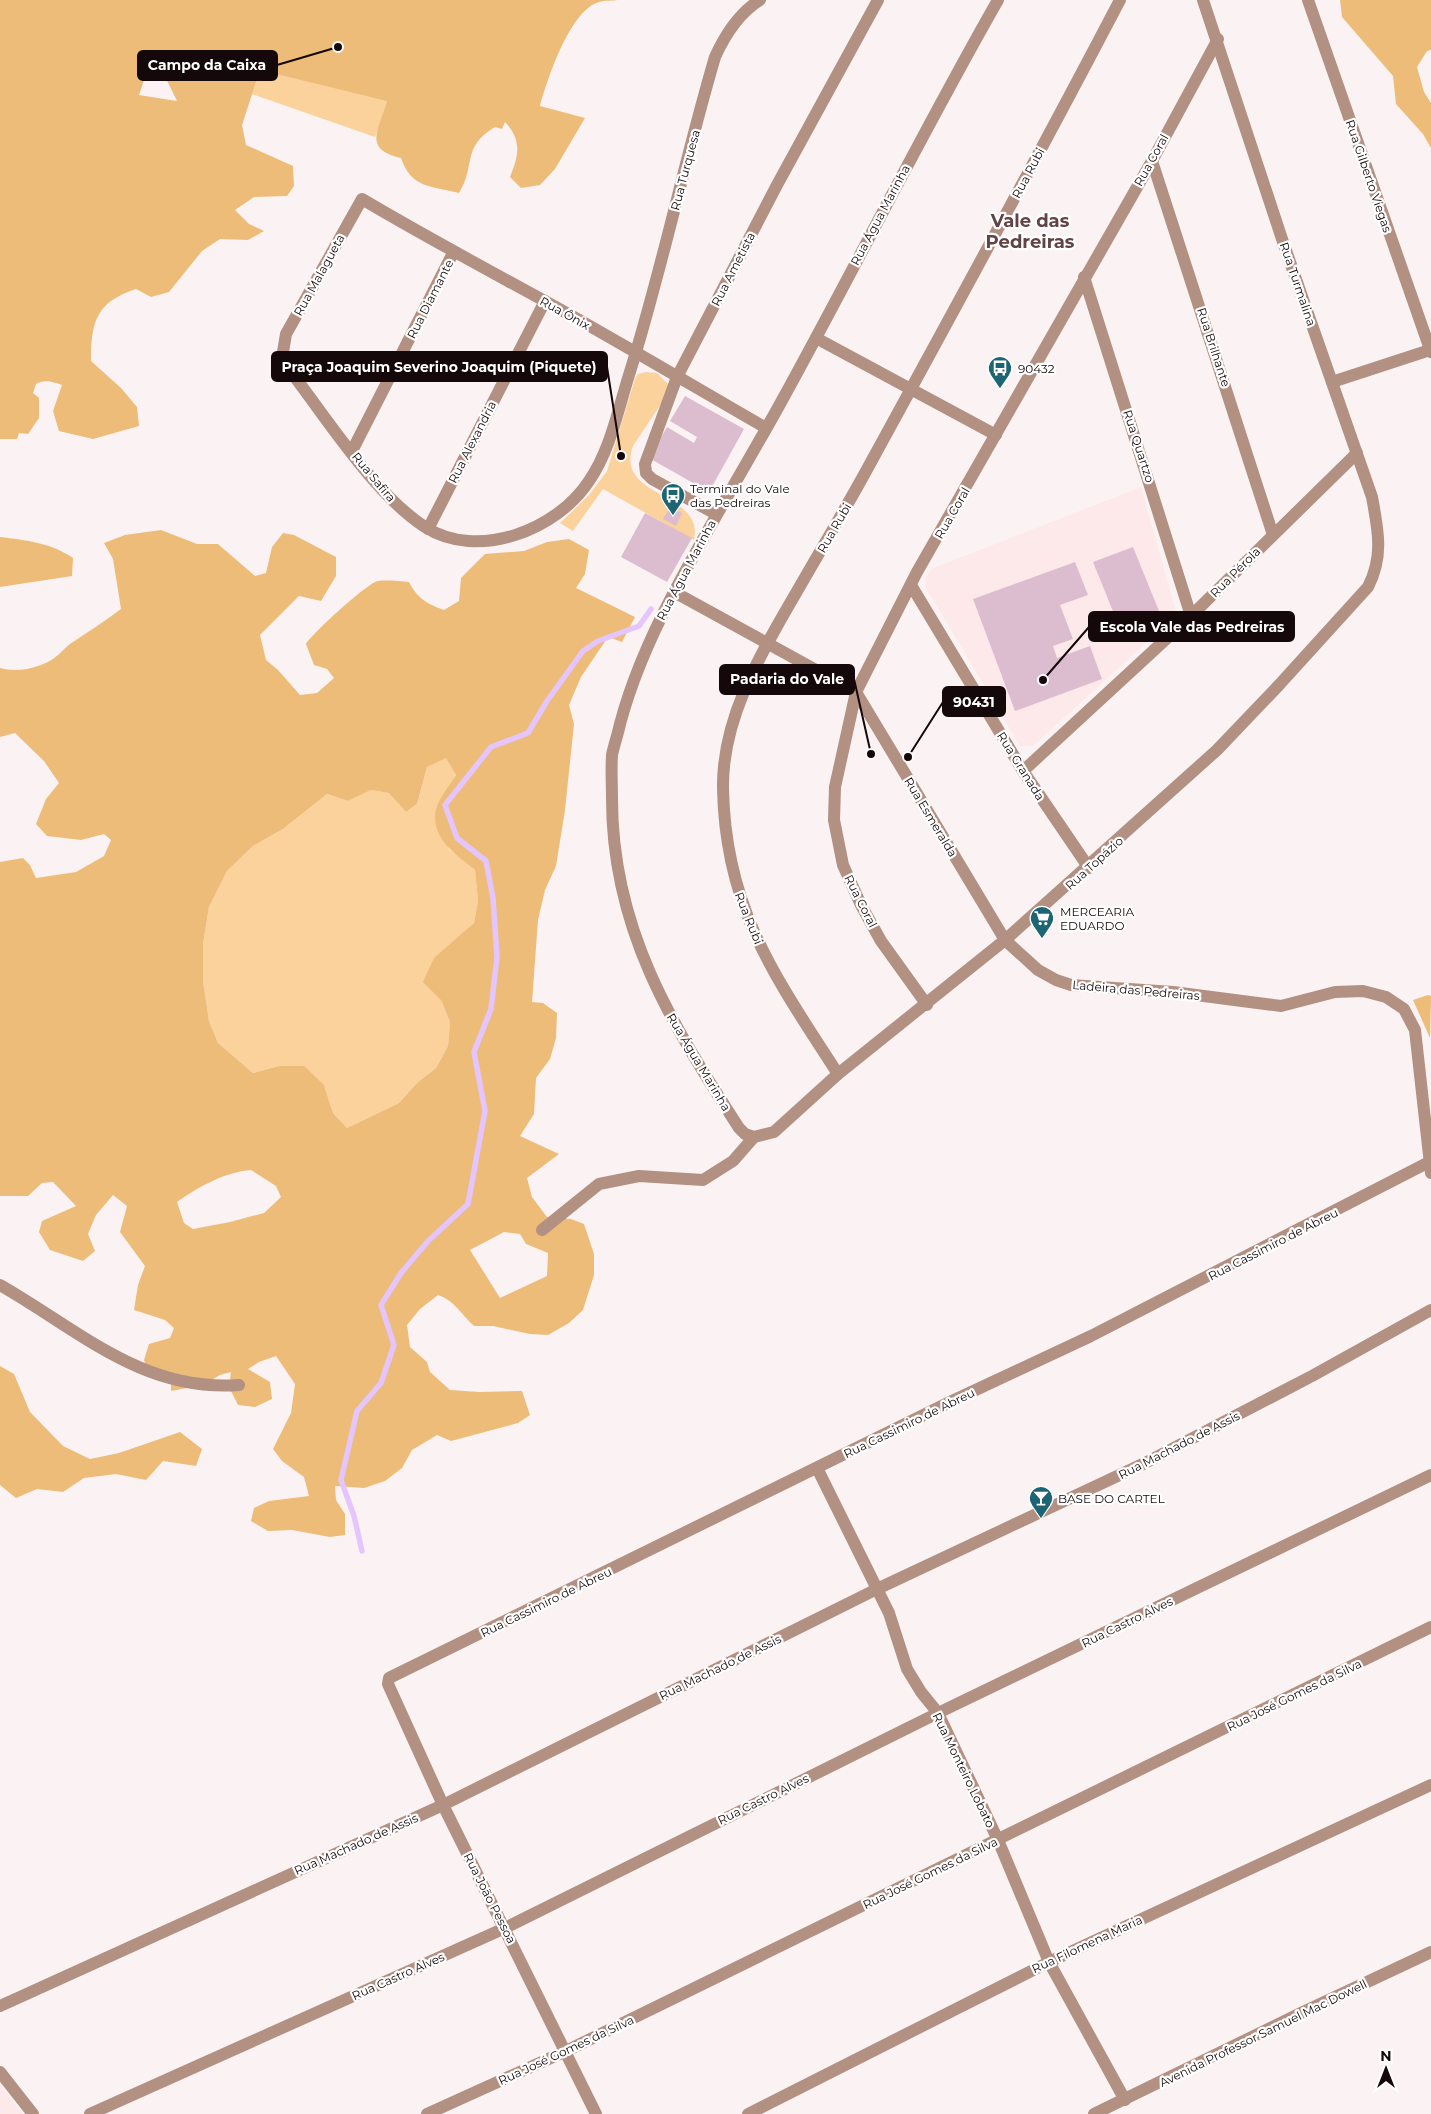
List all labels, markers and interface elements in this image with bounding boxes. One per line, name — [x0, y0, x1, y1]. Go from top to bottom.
callout: Campo da Caixa — [138, 51, 277, 80]
text: Campo da Caixa — [148, 56, 266, 74]
street label: Rua Gilberto Viegas — [1343, 118, 1395, 234]
street label: Rua Turquesa — [667, 128, 703, 212]
street label: Rua Coral — [1131, 131, 1171, 189]
street label: Rua Rubi — [1008, 145, 1048, 201]
street label: Rua Água Marinha — [847, 162, 913, 268]
district label: Vale das Pedreiras — [986, 210, 1075, 253]
street label: Rua Ametista — [708, 229, 758, 309]
street label: Rua Malagueta — [290, 232, 348, 318]
street label: Rua Turmalina — [1277, 240, 1319, 328]
street label: Rua Diamante — [404, 257, 456, 341]
street label: Rua Ônix — [537, 293, 593, 333]
street label: Rua Brilhante — [1194, 306, 1234, 388]
callout: Praça Joaquim Severino Joaquim (Piquete) — [272, 352, 607, 381]
bus stop icon: 90432 — [987, 355, 1013, 389]
text: Praça Joaquim Severino Joaquim (Piquete) — [281, 358, 597, 376]
place label: 90432 — [1018, 361, 1055, 376]
street label: Rua Alexandria — [445, 398, 499, 486]
street label: Rua Quartzo — [1120, 408, 1158, 484]
street label: Rua Safira — [349, 449, 399, 505]
place label: Terminal do Vale das Pedreiras — [690, 481, 790, 510]
bus stop icon: Terminal do Vale das Pedreiras — [660, 482, 686, 516]
street label: Rua Coral — [931, 484, 973, 542]
street label: Rua Rubi — [814, 500, 854, 556]
street label: Rua Água Marinha — [653, 517, 719, 623]
street label: Rua Pérola — [1207, 544, 1263, 600]
callout: Escola Vale das Pedreiras — [1089, 612, 1294, 641]
text: Escola Vale das Pedreiras — [1099, 618, 1285, 636]
callout: Padaria do Vale — [720, 665, 854, 694]
text: Padaria do Vale — [730, 670, 844, 688]
callout: 90431 — [943, 687, 1005, 716]
text: 90431 — [953, 693, 995, 711]
street label: Rua Granada — [994, 729, 1048, 803]
street label: Rua Esmeralda — [901, 774, 961, 860]
street label: Rua Topázio — [1062, 833, 1126, 893]
street label: Rua Coral — [841, 872, 881, 930]
street label: Rua Rubi — [732, 890, 766, 946]
place label: MERCEARIA EDUARDO — [1060, 904, 1135, 933]
supermarket icon: MERCEARIA EDUARDO — [1029, 905, 1055, 939]
street label: Ladeira das Pedreiras — [1072, 977, 1200, 1003]
street label: Rua Água Marinha — [664, 1010, 734, 1114]
street label: Rua Cassimiro de Abreu — [1205, 1205, 1341, 1283]
street label: Rua Cassimiro de Abreu — [841, 1385, 977, 1461]
street label: Rua Machado de Assis — [1116, 1408, 1242, 1482]
bar icon: BASE DO CARTEL — [1028, 1485, 1054, 1519]
place label: BASE DO CARTEL — [1058, 1491, 1165, 1506]
street label: Rua Cassimiro de Abreu — [478, 1564, 614, 1640]
street label: Rua Castro Alves — [1079, 1593, 1175, 1651]
street label: Rua Machado de Assis — [656, 1631, 784, 1703]
street label: Rua José Gomes da Silva — [1224, 1656, 1364, 1734]
street label: Rua Monteiro Lobato — [930, 1710, 998, 1830]
street label: Rua Castro Alves — [715, 1770, 811, 1828]
street label: Rua Machado de Assis — [292, 1810, 420, 1878]
street label: Rua José Gomes da Silva — [860, 1834, 1000, 1912]
street label: Rua João Pessoa — [461, 1850, 519, 1946]
street label: Rua Filomena Maria — [1029, 1912, 1145, 1976]
street label: Rua Castro Alves — [349, 1949, 447, 2003]
street label: Avenida Professor Samuel Mac Dowell — [1157, 1976, 1369, 2090]
street label: Rua José Gomes da Silva — [496, 2012, 636, 2088]
north arrow — [1361, 2044, 1411, 2094]
text: N — [1380, 2047, 1392, 2065]

